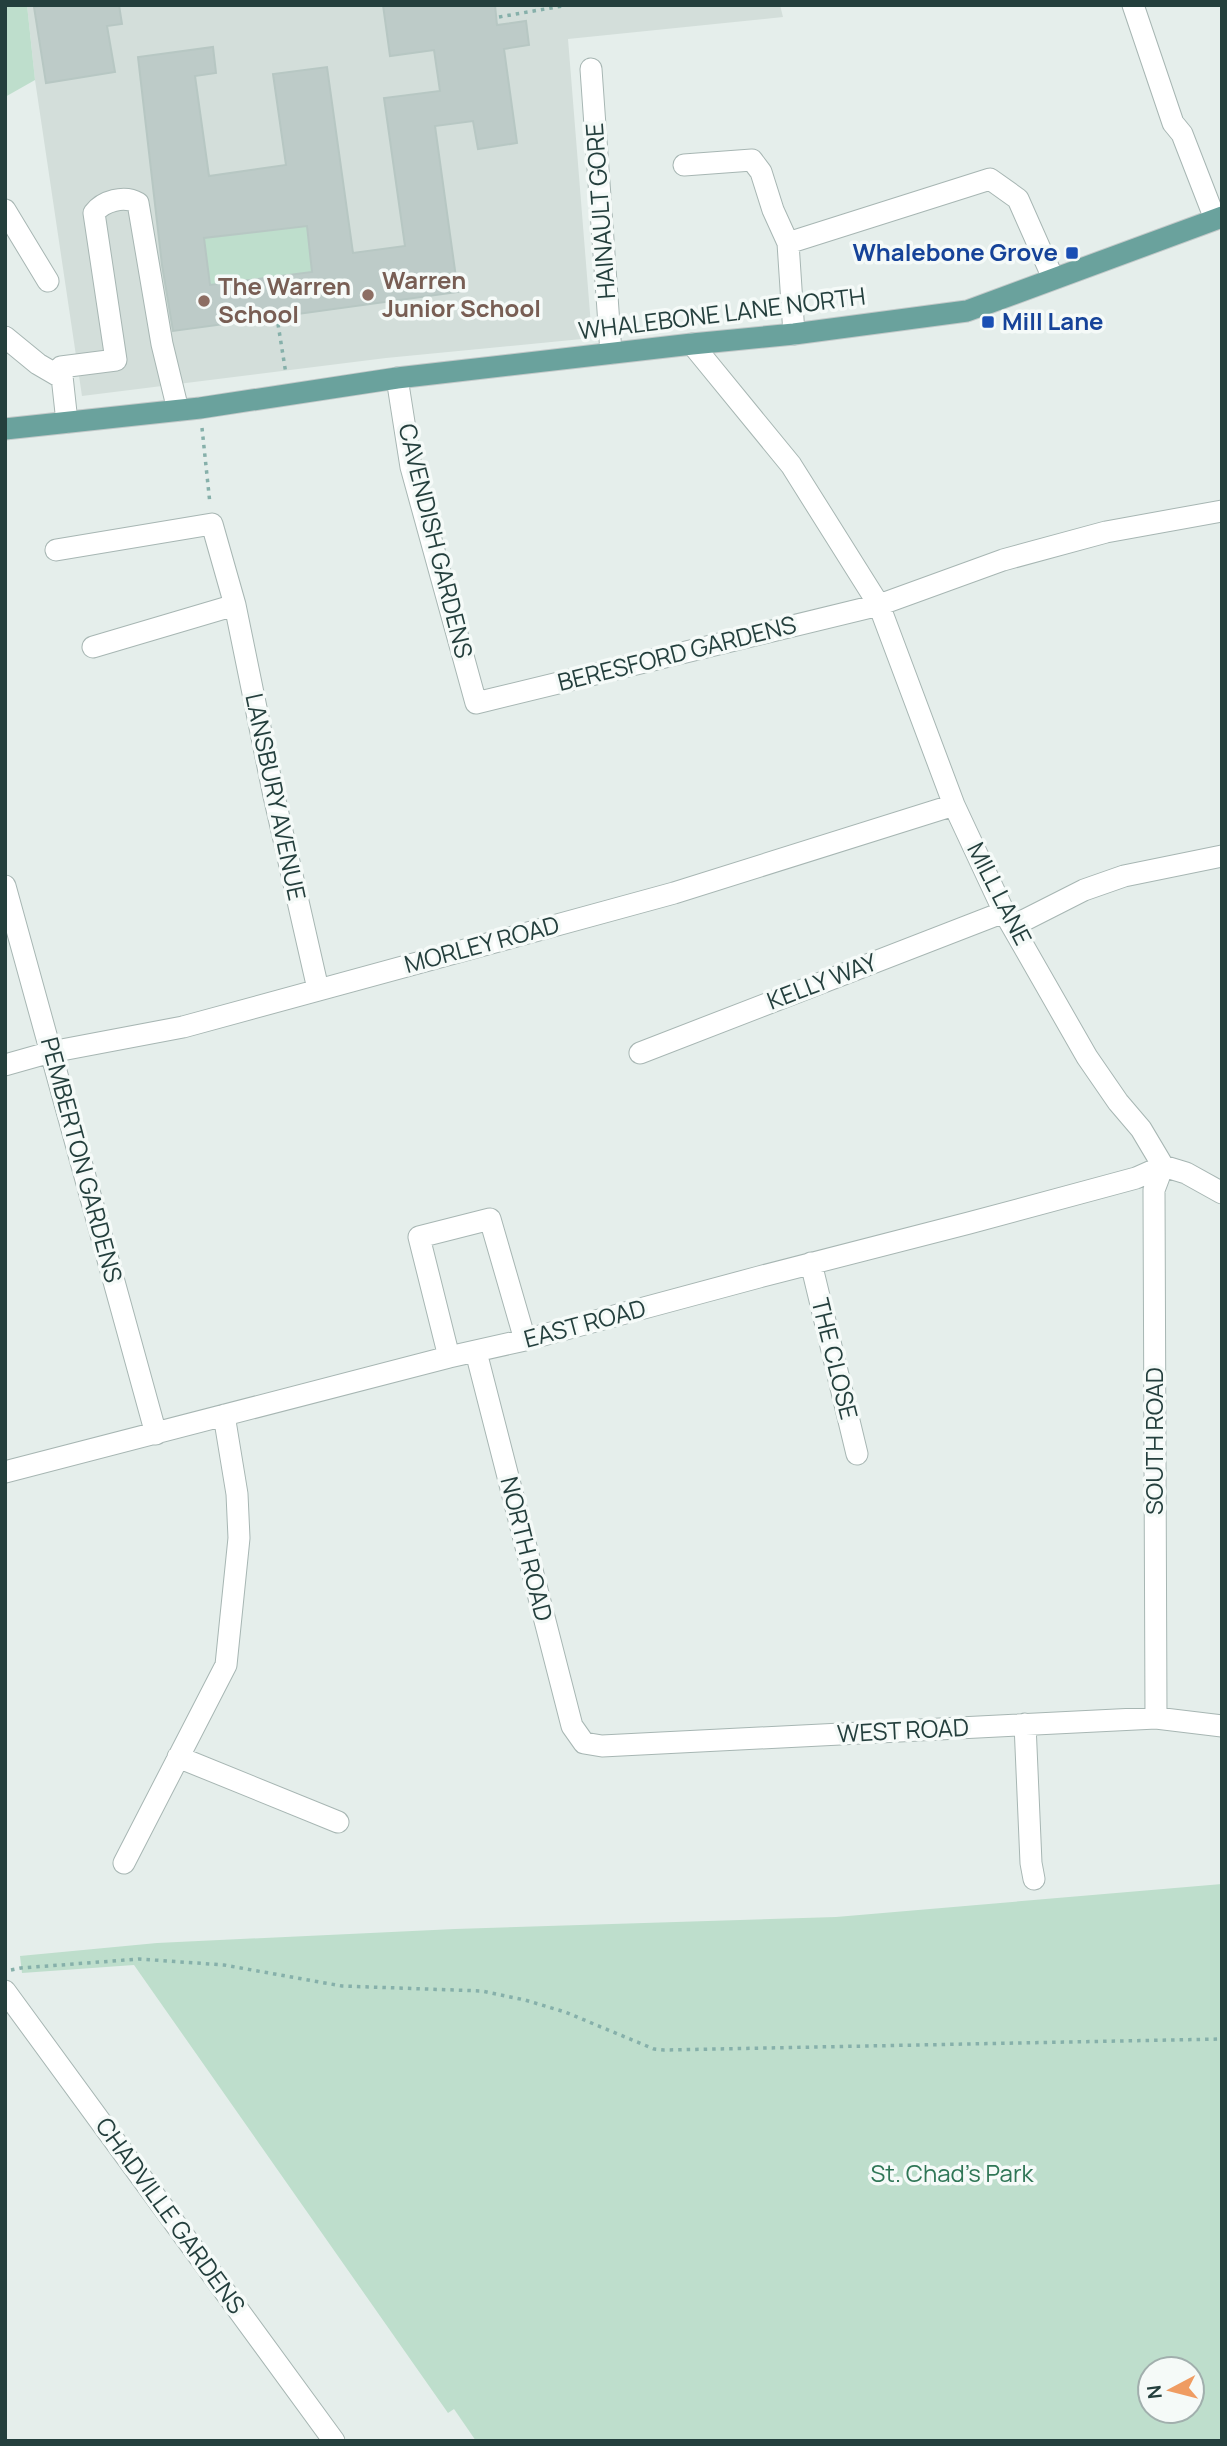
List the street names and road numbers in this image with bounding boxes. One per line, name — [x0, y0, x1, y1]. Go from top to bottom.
street label: HAINAULT GORE — [577, 122, 622, 300]
street label: WHALEBONE LANE NORTH — [576, 279, 867, 347]
street label: CAVENDISH GARDENS — [391, 420, 482, 661]
street label: BERESFORD GARDENS — [554, 607, 799, 698]
street label: LANSBURY AVENUE — [238, 690, 315, 903]
street label: MILL LANE — [960, 836, 1040, 950]
street label: MORLEY ROAD — [400, 907, 563, 980]
street label: KELLY WAY — [762, 944, 882, 1017]
street label: PEMBERTON GARDENS — [34, 1033, 131, 1286]
street label: EAST ROAD — [520, 1290, 649, 1355]
street label: THE CLOSE — [804, 1294, 866, 1423]
street label: SOUTH ROAD — [1137, 1367, 1170, 1515]
street label: NORTH ROAD — [494, 1473, 561, 1624]
street label: WEST ROAD — [836, 1710, 970, 1749]
street label: CHADVILLE GARDENS — [89, 2110, 254, 2320]

